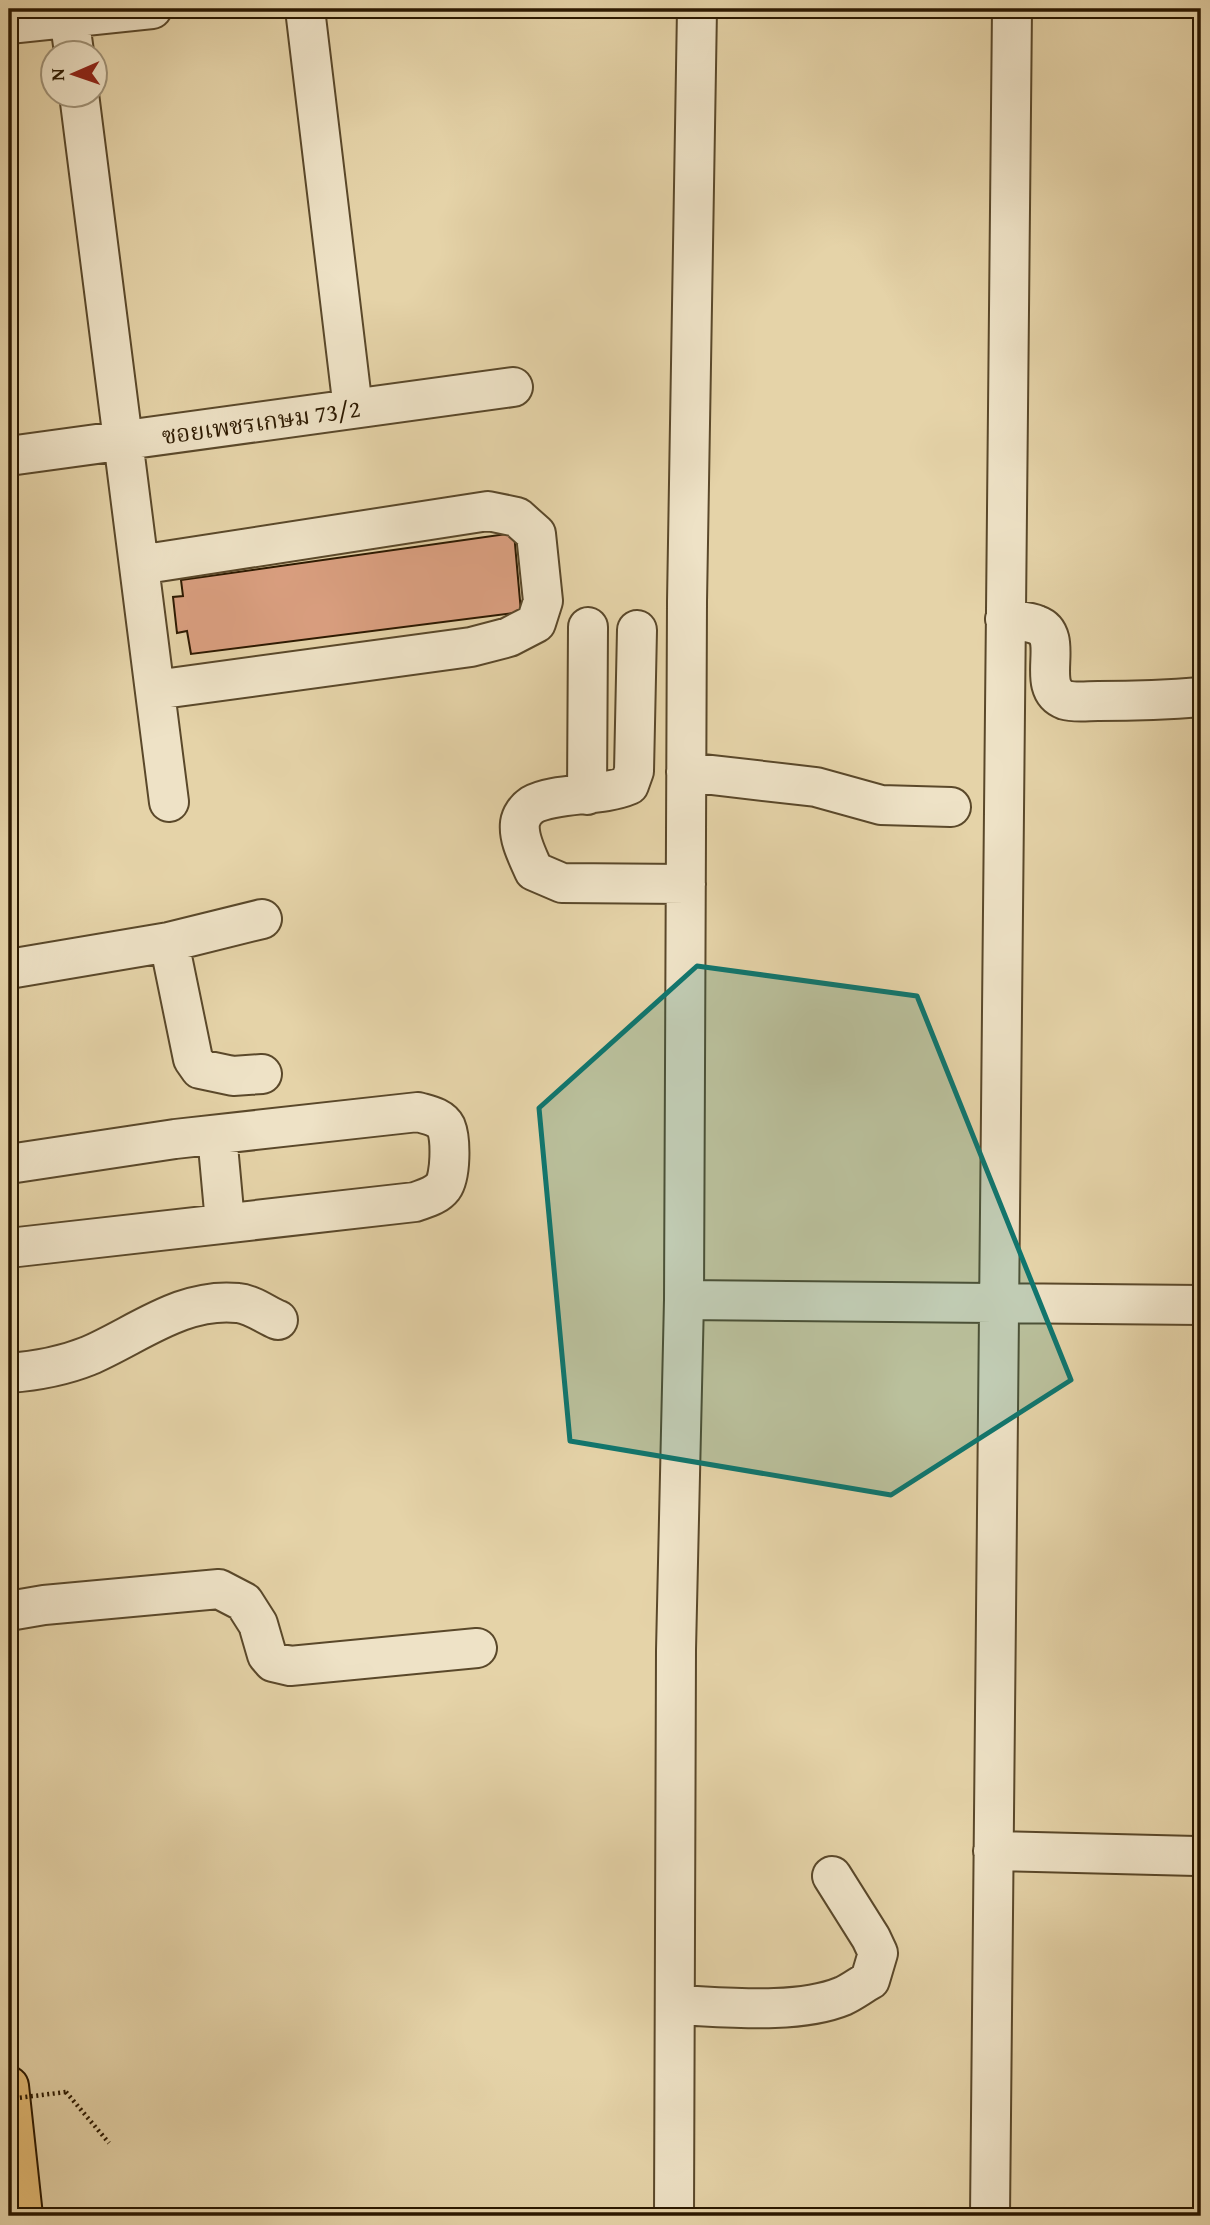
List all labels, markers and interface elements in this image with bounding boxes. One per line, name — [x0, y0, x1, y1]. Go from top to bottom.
north arrow — [38, 38, 108, 108]
text: N — [43, 67, 71, 81]
street label: ซอยเพชรเกษม 73/2 — [159, 391, 363, 453]

